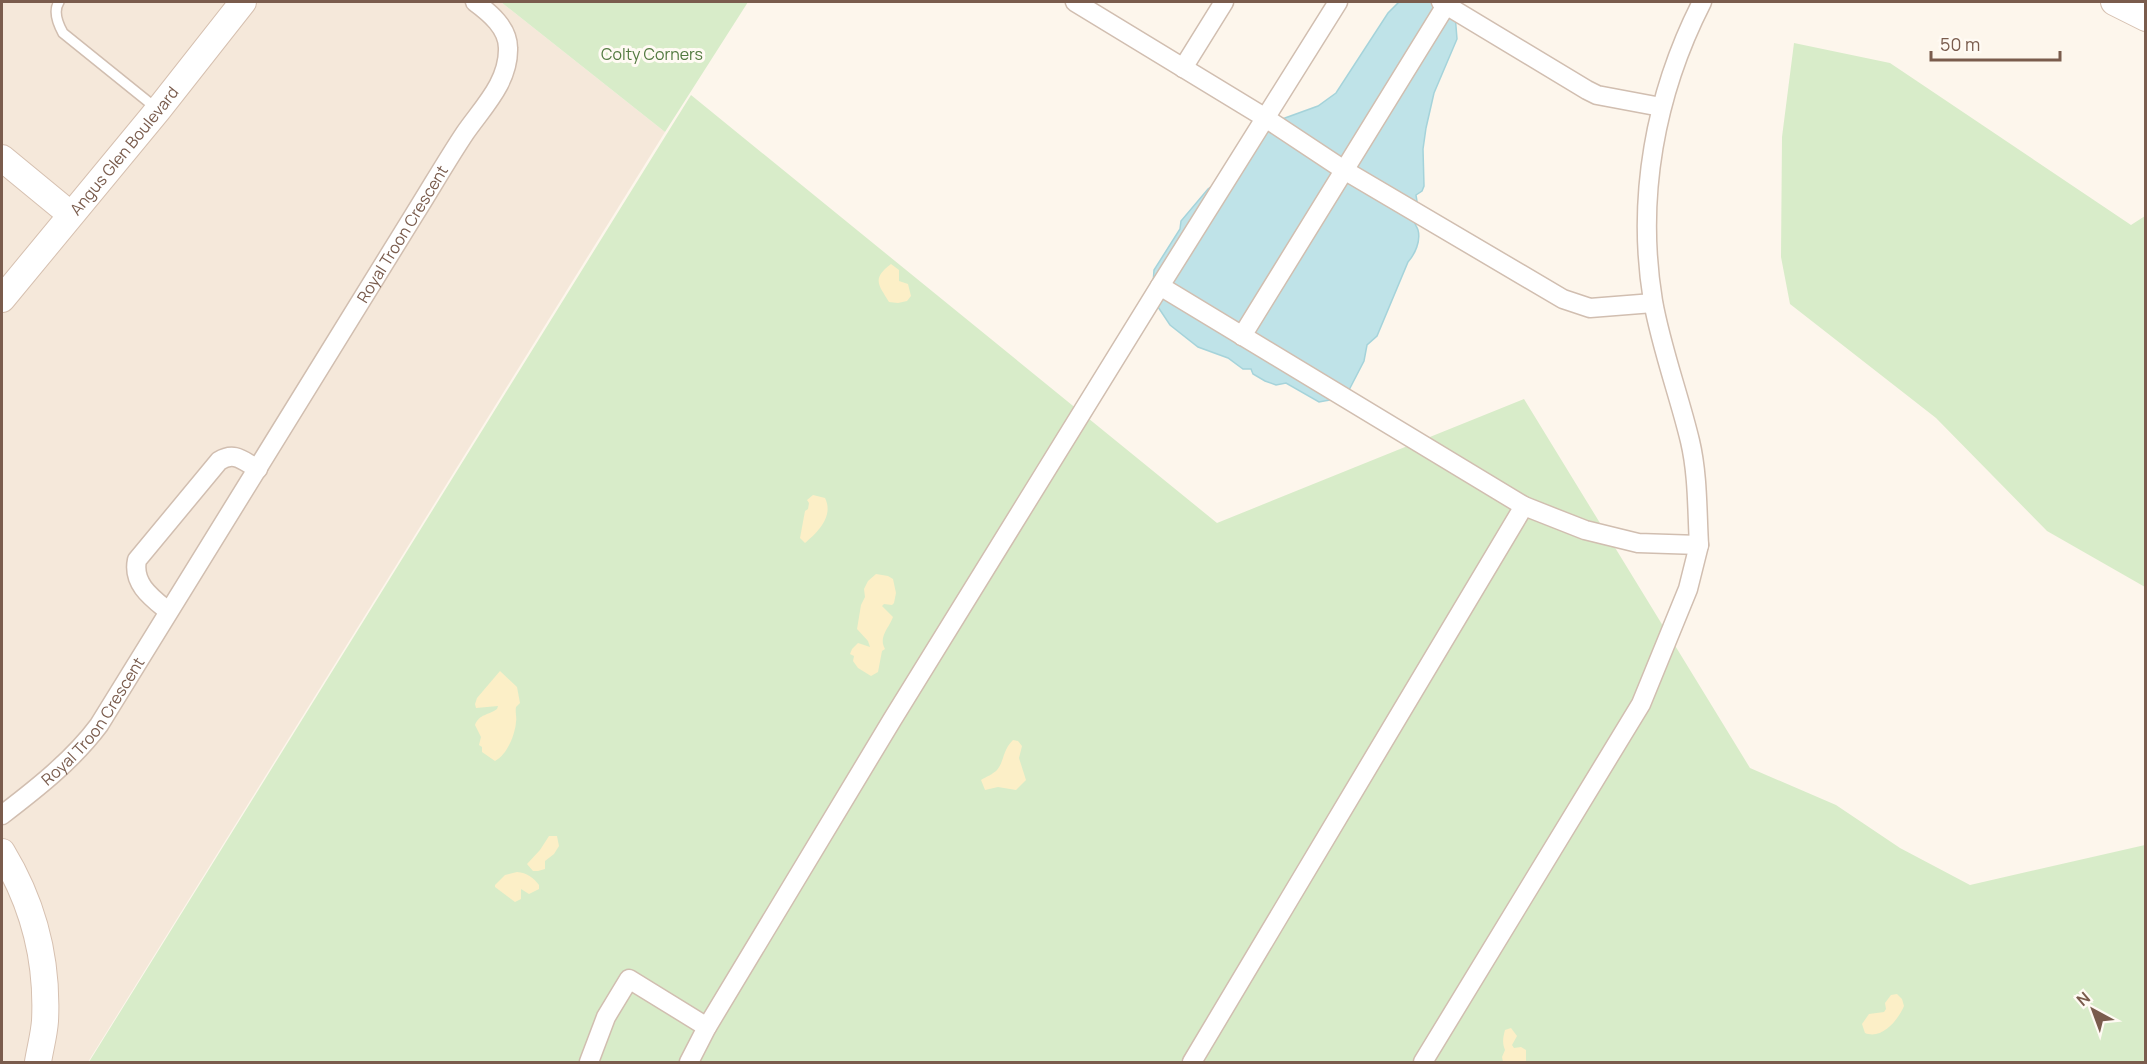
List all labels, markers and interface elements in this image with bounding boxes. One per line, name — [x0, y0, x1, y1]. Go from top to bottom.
scale bar — [1931, 24, 2060, 62]
text: 50 m — [1940, 32, 1980, 56]
park label: Colty Corners — [601, 43, 703, 65]
street label: Angus Glen Boulevard — [65, 82, 183, 220]
street label: Royal Troon Crescent — [352, 161, 453, 307]
street label: Royal Troon Crescent — [36, 653, 149, 790]
north arrow — [2063, 980, 2123, 1040]
text: N — [2072, 987, 2095, 1011]

